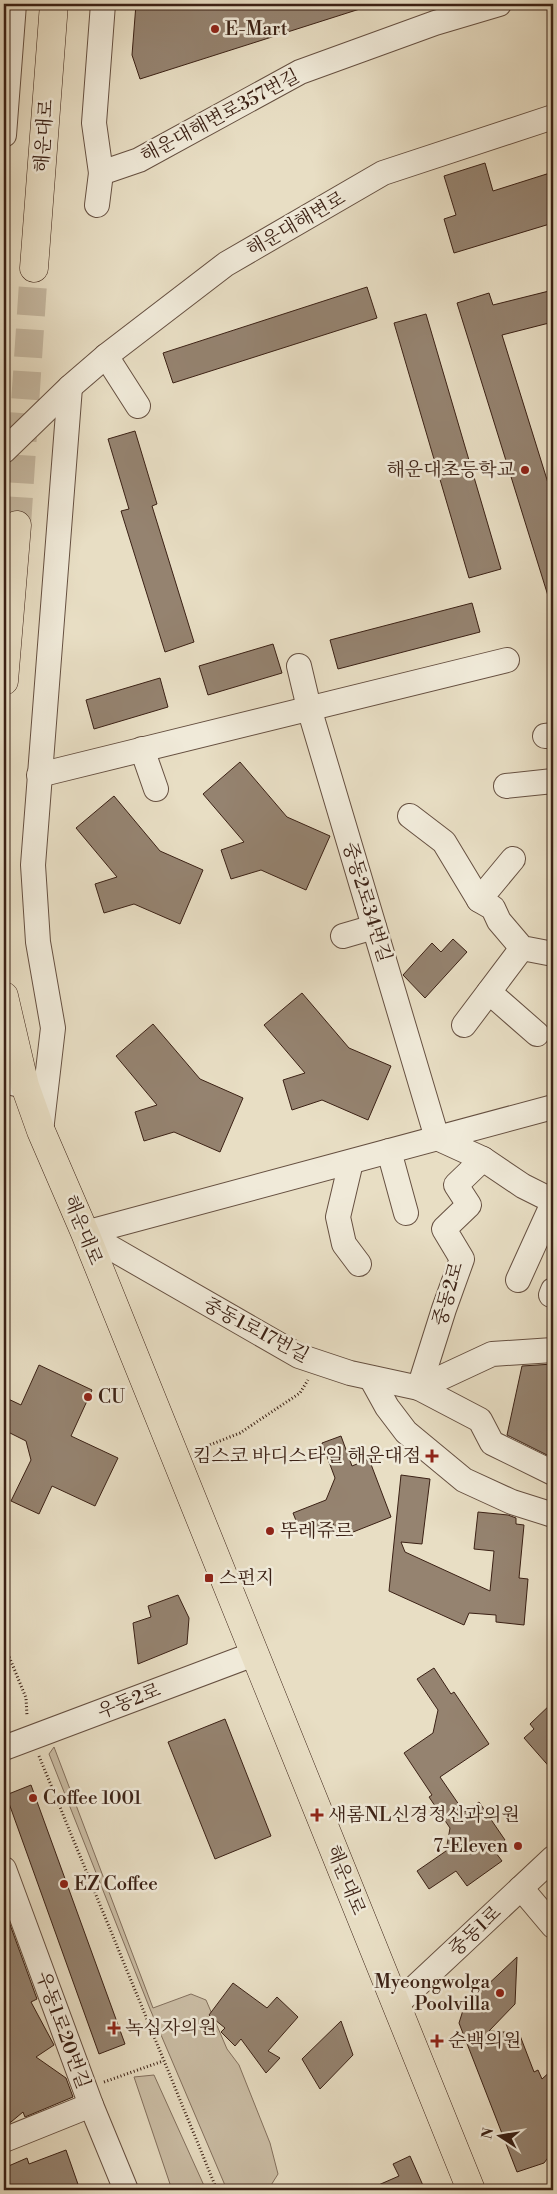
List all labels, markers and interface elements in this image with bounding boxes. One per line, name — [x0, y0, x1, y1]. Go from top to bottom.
place label: E-Mart — [225, 17, 288, 41]
marker: E-Mart — [209, 23, 221, 35]
street label: 해운대해변로357번길 — [136, 64, 304, 168]
street label: 해운대로 — [29, 99, 59, 173]
street label: 해운대해변로 — [242, 186, 350, 262]
place label: 해운대초등학교 — [387, 458, 515, 482]
marker: 해운대초등학교 — [519, 464, 531, 476]
street label: 중동2로34번길 — [337, 839, 397, 965]
street label: 해운대로 — [58, 1191, 108, 1269]
street label: 중동2로 — [427, 1259, 469, 1329]
street label: 중동1로17번길 — [199, 1292, 313, 1368]
place label: CU — [98, 1385, 125, 1409]
marker: CU — [82, 1391, 94, 1403]
place label: 킴스코 바디스타일 해운대점 — [193, 1444, 421, 1468]
marker: 킴스코 바디스타일 해운대점 — [425, 1449, 439, 1463]
place label: 뚜레쥬르 — [280, 1519, 353, 1543]
marker: 뚜레쥬르 — [264, 1525, 276, 1537]
place label: 스펀지 — [219, 1566, 274, 1590]
marker: 스펀지 — [203, 1572, 215, 1584]
street label: 우동2로 — [94, 1678, 164, 1724]
place label: Coffee 1001 — [43, 1786, 142, 1810]
marker: Coffee 1001 — [27, 1792, 39, 1804]
place label: 새롬NL신경정신과의원 — [328, 1803, 520, 1827]
marker: 새롬NL신경정신과의원 — [310, 1808, 324, 1822]
place label: 7-Eleven — [433, 1834, 508, 1858]
marker: 7-Eleven — [512, 1840, 524, 1852]
street label: 해운대로 — [321, 1841, 371, 1919]
place label: EZ Coffee — [74, 1872, 158, 1896]
marker: EZ Coffee — [58, 1878, 70, 1890]
street label: 중동1로 — [444, 1901, 506, 1961]
street label: 우동1로20번길 — [31, 1968, 95, 2092]
place label: Myeongwolga Poolvilla — [374, 1970, 490, 2016]
marker: Myeongwolga Poolvilla — [494, 1987, 506, 1999]
place label: 녹십자의원 — [125, 2016, 217, 2040]
marker: 녹십자의원 — [107, 2021, 121, 2035]
place label: 순백의원 — [448, 2029, 521, 2053]
marker: 순백의원 — [430, 2034, 444, 2048]
north arrow — [474, 2112, 524, 2162]
text: N — [478, 2126, 498, 2141]

